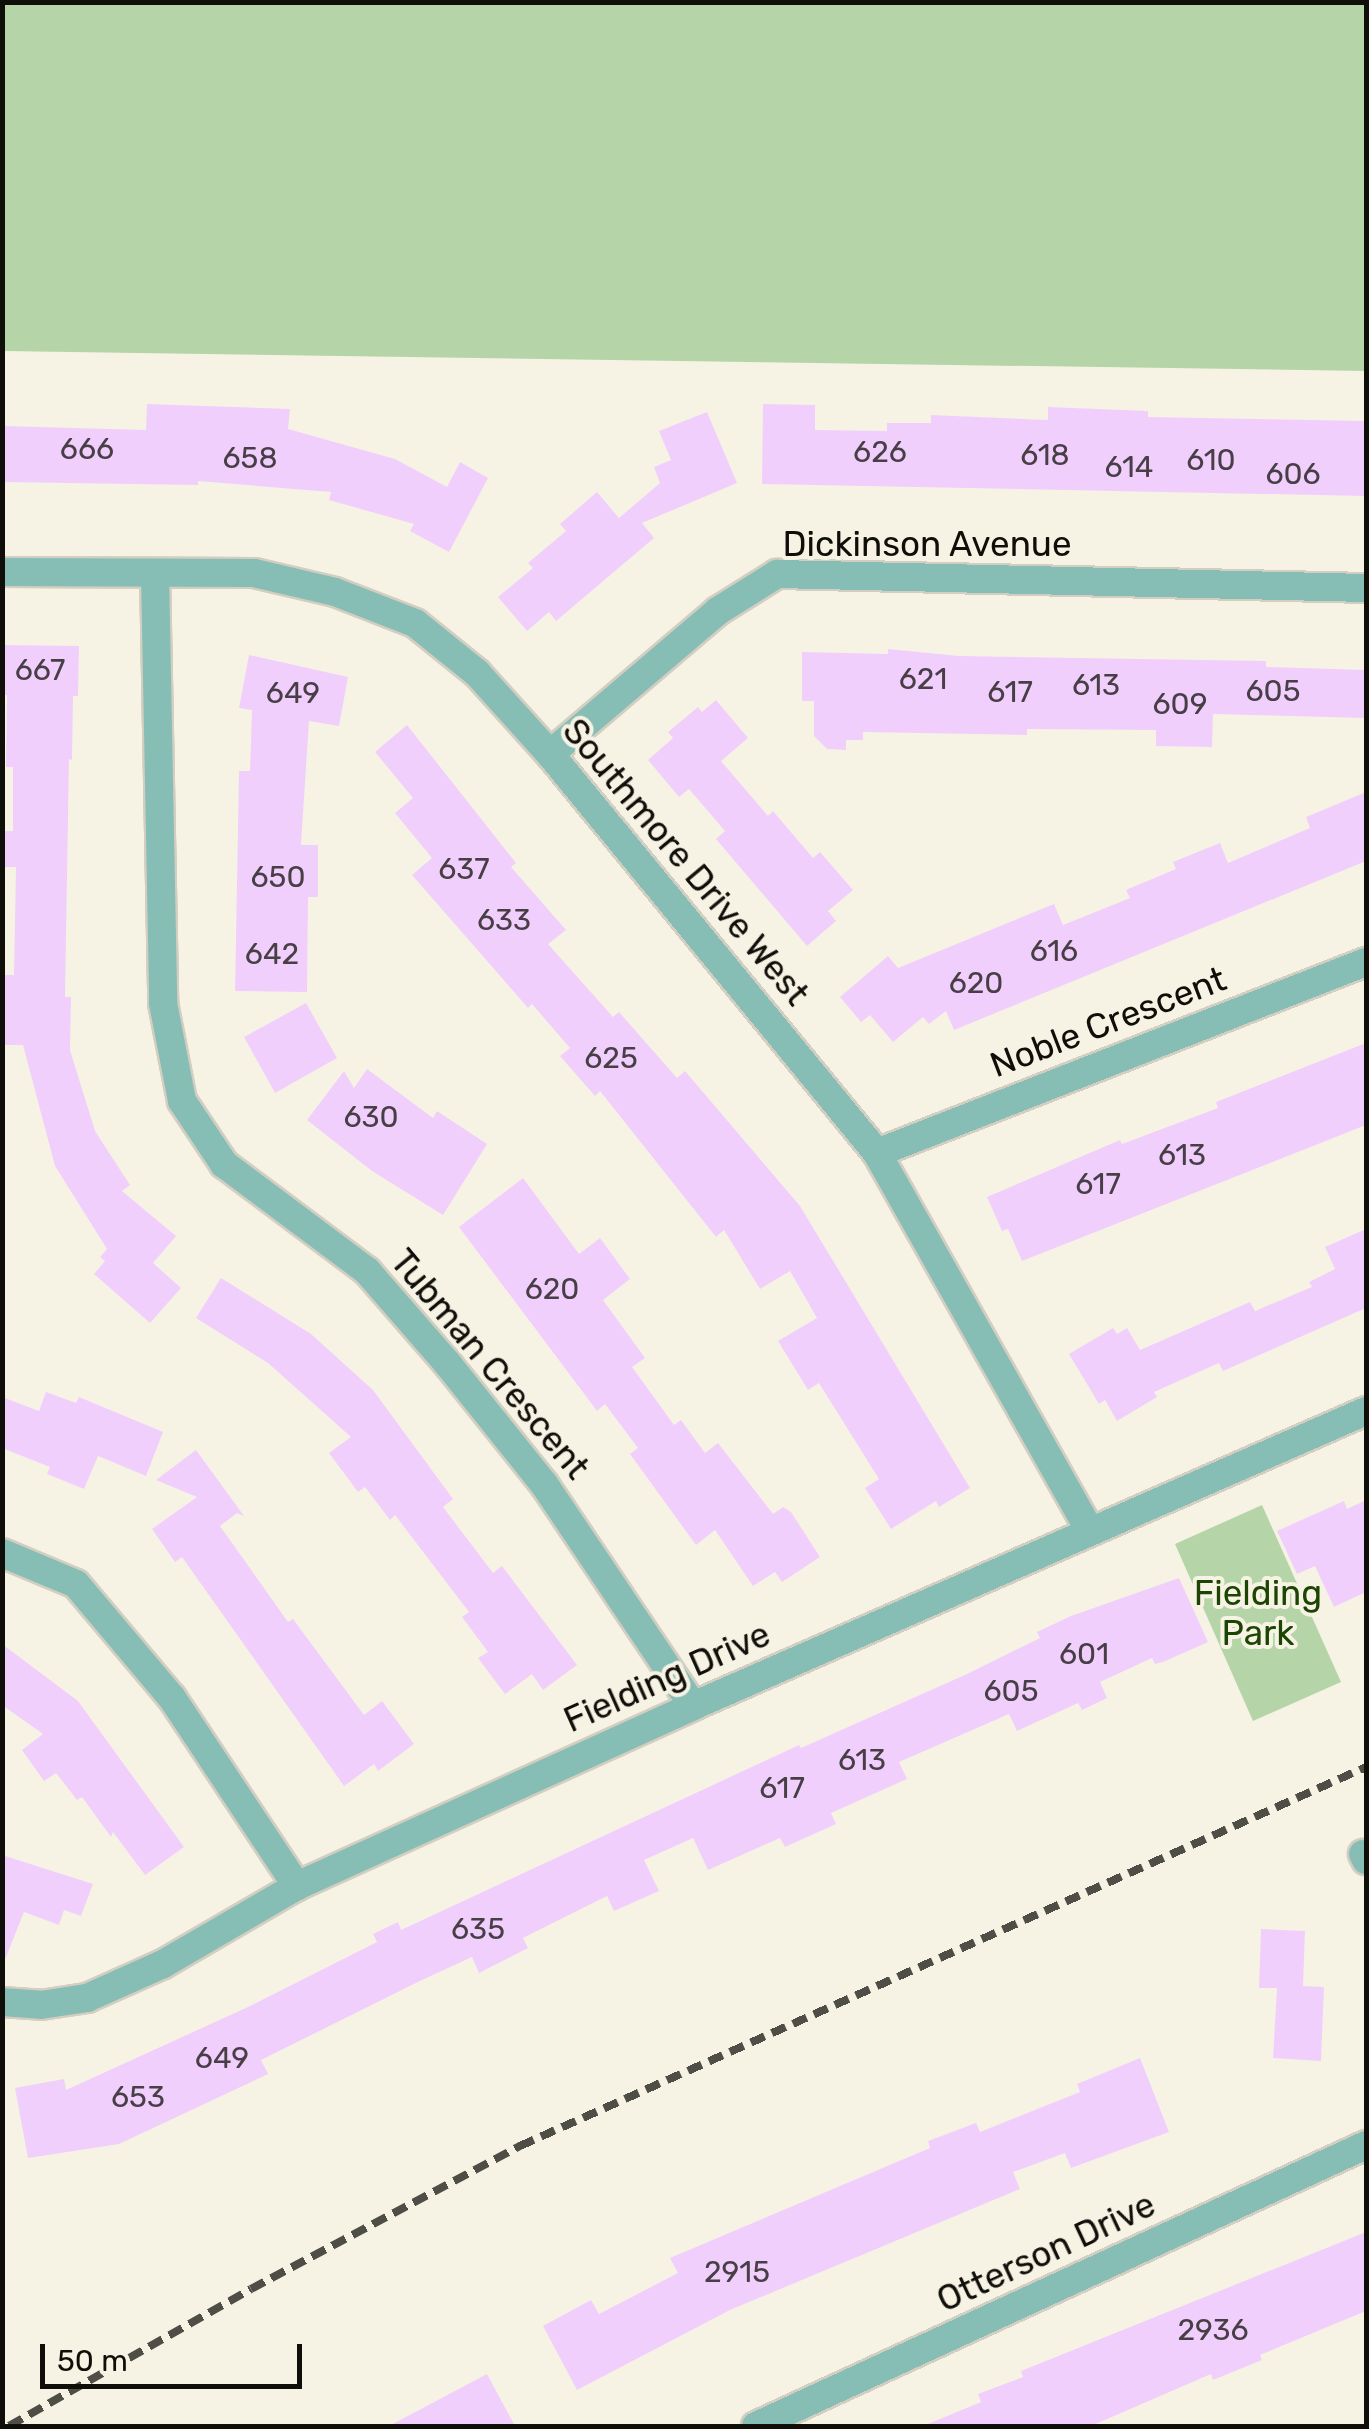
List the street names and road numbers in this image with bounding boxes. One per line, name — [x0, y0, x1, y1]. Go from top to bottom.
street label: Dickinson Avenue — [782, 523, 1072, 565]
street label: Southmore Drive West — [554, 710, 818, 1014]
street label: Noble Crescent — [984, 958, 1232, 1086]
street label: Tubman Crescent — [382, 1241, 598, 1487]
street label: Fielding Drive — [557, 1613, 777, 1741]
street label: Otterson Drive — [930, 2183, 1162, 2321]

